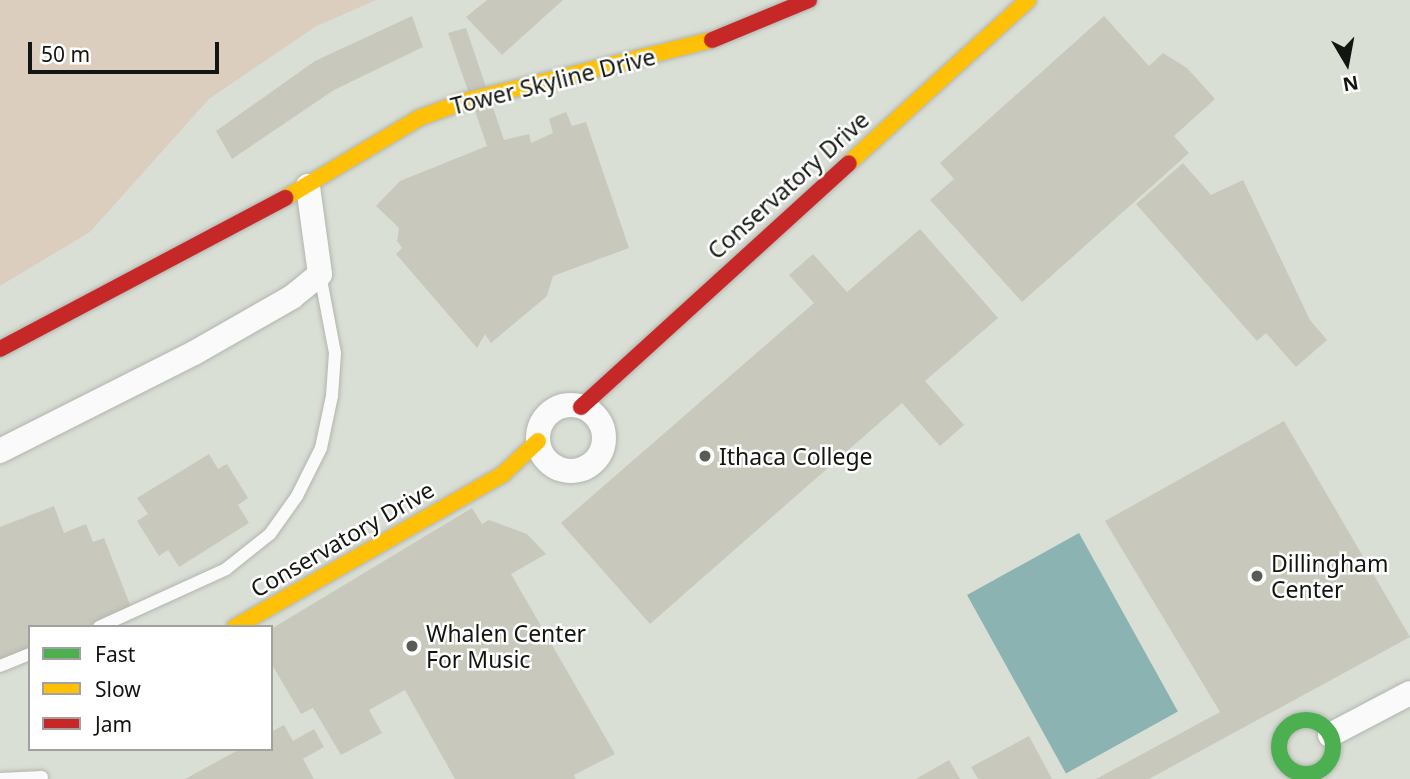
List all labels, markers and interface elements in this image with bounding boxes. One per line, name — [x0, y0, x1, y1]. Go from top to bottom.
scale bar — [32, 28, 222, 72]
north arrow — [1312, 28, 1382, 98]
text: 50 m — [41, 40, 90, 68]
street label: Tower Skyline Drive — [448, 42, 658, 120]
text: N — [1341, 70, 1361, 98]
street label: Conservatory Drive — [702, 105, 874, 265]
place label: Ithaca College — [719, 442, 873, 470]
marker: Ithaca College — [697, 448, 713, 464]
street label: Conservatory Drive — [245, 475, 439, 603]
place label: Dillingham Center — [1271, 549, 1389, 603]
marker: Dillingham Center — [1249, 568, 1265, 584]
place label: Whalen Center For Music — [426, 619, 586, 673]
legend — [28, 625, 273, 751]
marker: Whalen Center For Music — [404, 638, 420, 654]
text: Fast — [95, 640, 135, 668]
text: Slow — [95, 675, 141, 703]
text: Jam — [95, 710, 132, 738]

